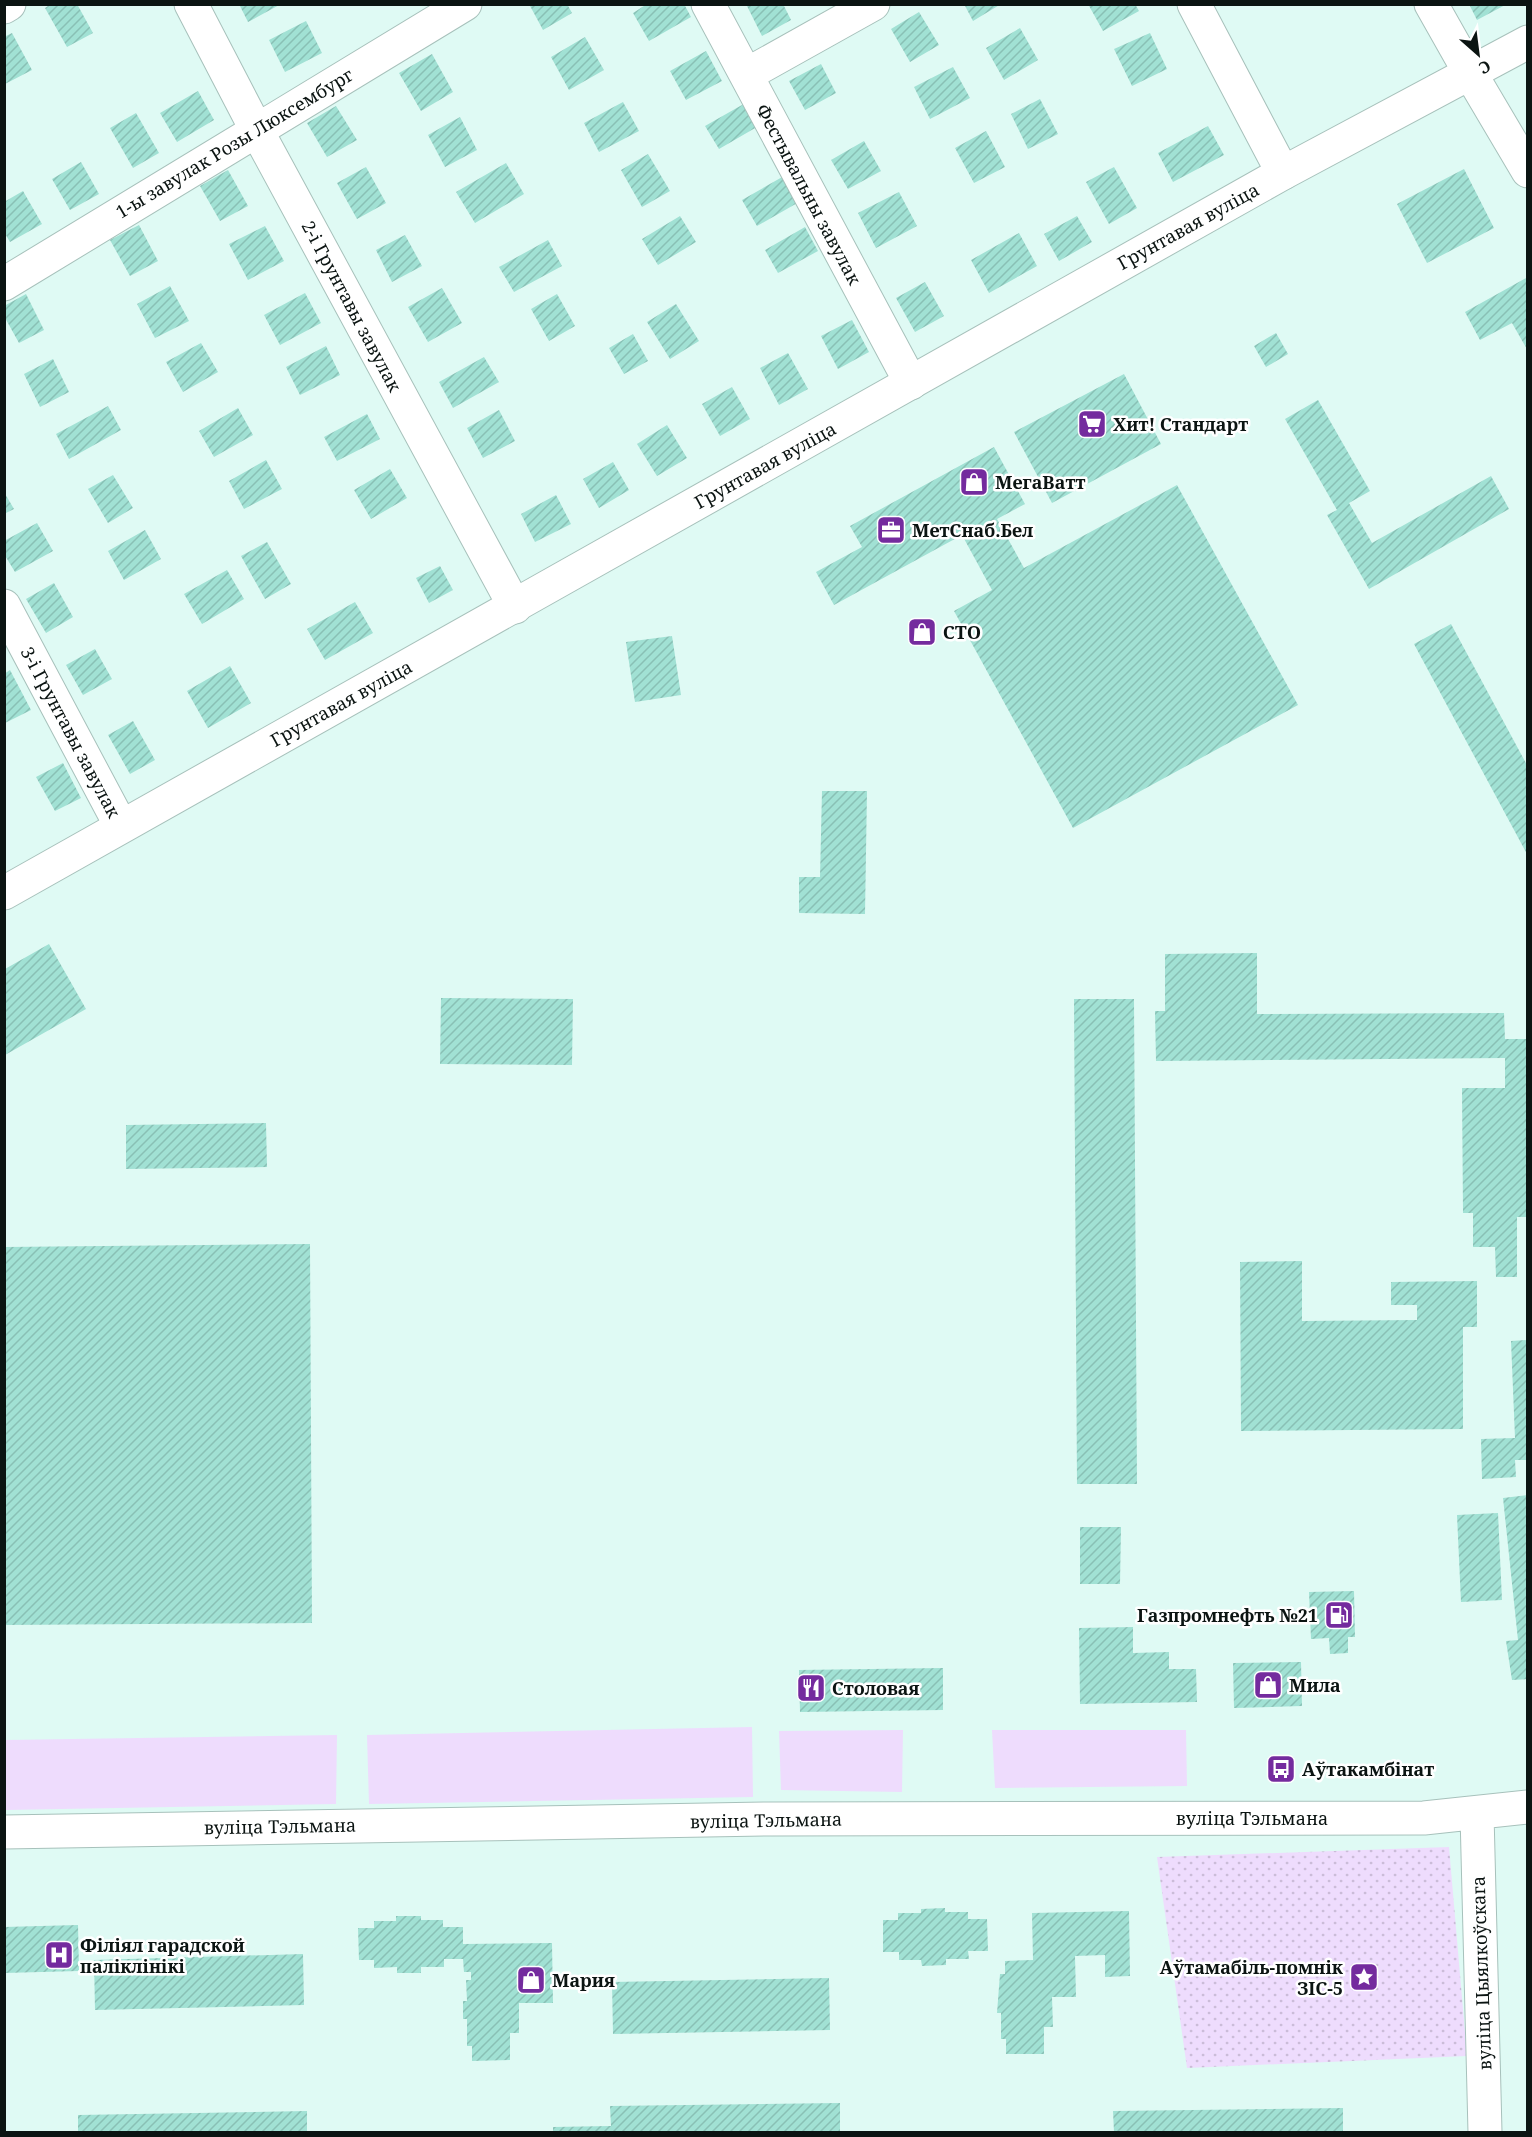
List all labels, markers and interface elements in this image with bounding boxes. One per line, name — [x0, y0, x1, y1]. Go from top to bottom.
north arrow — [1448, 24, 1508, 84]
text: С — [1475, 55, 1495, 79]
street label: 1-ы завулак Розы Люксембург — [111, 62, 358, 224]
street label: Фестывальны завулак — [751, 99, 867, 289]
street label: Грунтавая вуліца — [1113, 177, 1263, 275]
street label: 2-і Грунтавы завулак — [297, 216, 407, 396]
supermarket icon: Хит! Стандарт — [1076, 408, 1108, 440]
place label: Хит! Стандарт — [1113, 412, 1248, 436]
street label: Грунтавая вуліца — [690, 416, 840, 514]
shop icon: МегаВатт — [958, 466, 990, 498]
place label: МегаВатт — [995, 470, 1086, 494]
office icon: МетСнаб.Бел — [875, 514, 907, 546]
place label: МетСнаб.Бел — [912, 518, 1033, 542]
shop icon: СТО — [906, 616, 938, 648]
place label: СТО — [943, 620, 981, 644]
street label: 3-і Грунтавы завулак — [16, 642, 126, 822]
street label: Грунтавая вуліца — [266, 654, 416, 752]
fuel station icon: Газпромнефть №21 — [1323, 1599, 1355, 1631]
place label: Газпромнефть №21 — [1137, 1603, 1318, 1627]
shop icon: Мила — [1252, 1669, 1284, 1701]
restaurant icon: Столовая — [795, 1672, 827, 1704]
place label: Мила — [1289, 1673, 1341, 1697]
place label: Столовая — [832, 1676, 919, 1700]
bus stop icon: Аўтакамбінат — [1265, 1753, 1297, 1785]
place label: Аўтакамбінат — [1302, 1757, 1434, 1781]
street label: вуліца Тэльмана — [1176, 1806, 1328, 1830]
street label: вуліца Тэльмана — [690, 1807, 842, 1833]
street label: вуліца Тэльмана — [204, 1813, 356, 1839]
street label: вуліца Цыялкоўскага — [1466, 1875, 1496, 2071]
place label: Філіял гарадской паліклінікі — [80, 1933, 245, 1978]
hospital icon: Філіял гарадской паліклінікі — [43, 1939, 75, 1971]
place label: Аўтамабіль-помнік ЗІС-5 — [1160, 1955, 1344, 2000]
place icon: Аўтамабіль-помнік ЗІС-5 — [1348, 1961, 1380, 1993]
shop icon: Мария — [515, 1964, 547, 1996]
place label: Мария — [552, 1968, 615, 1992]

